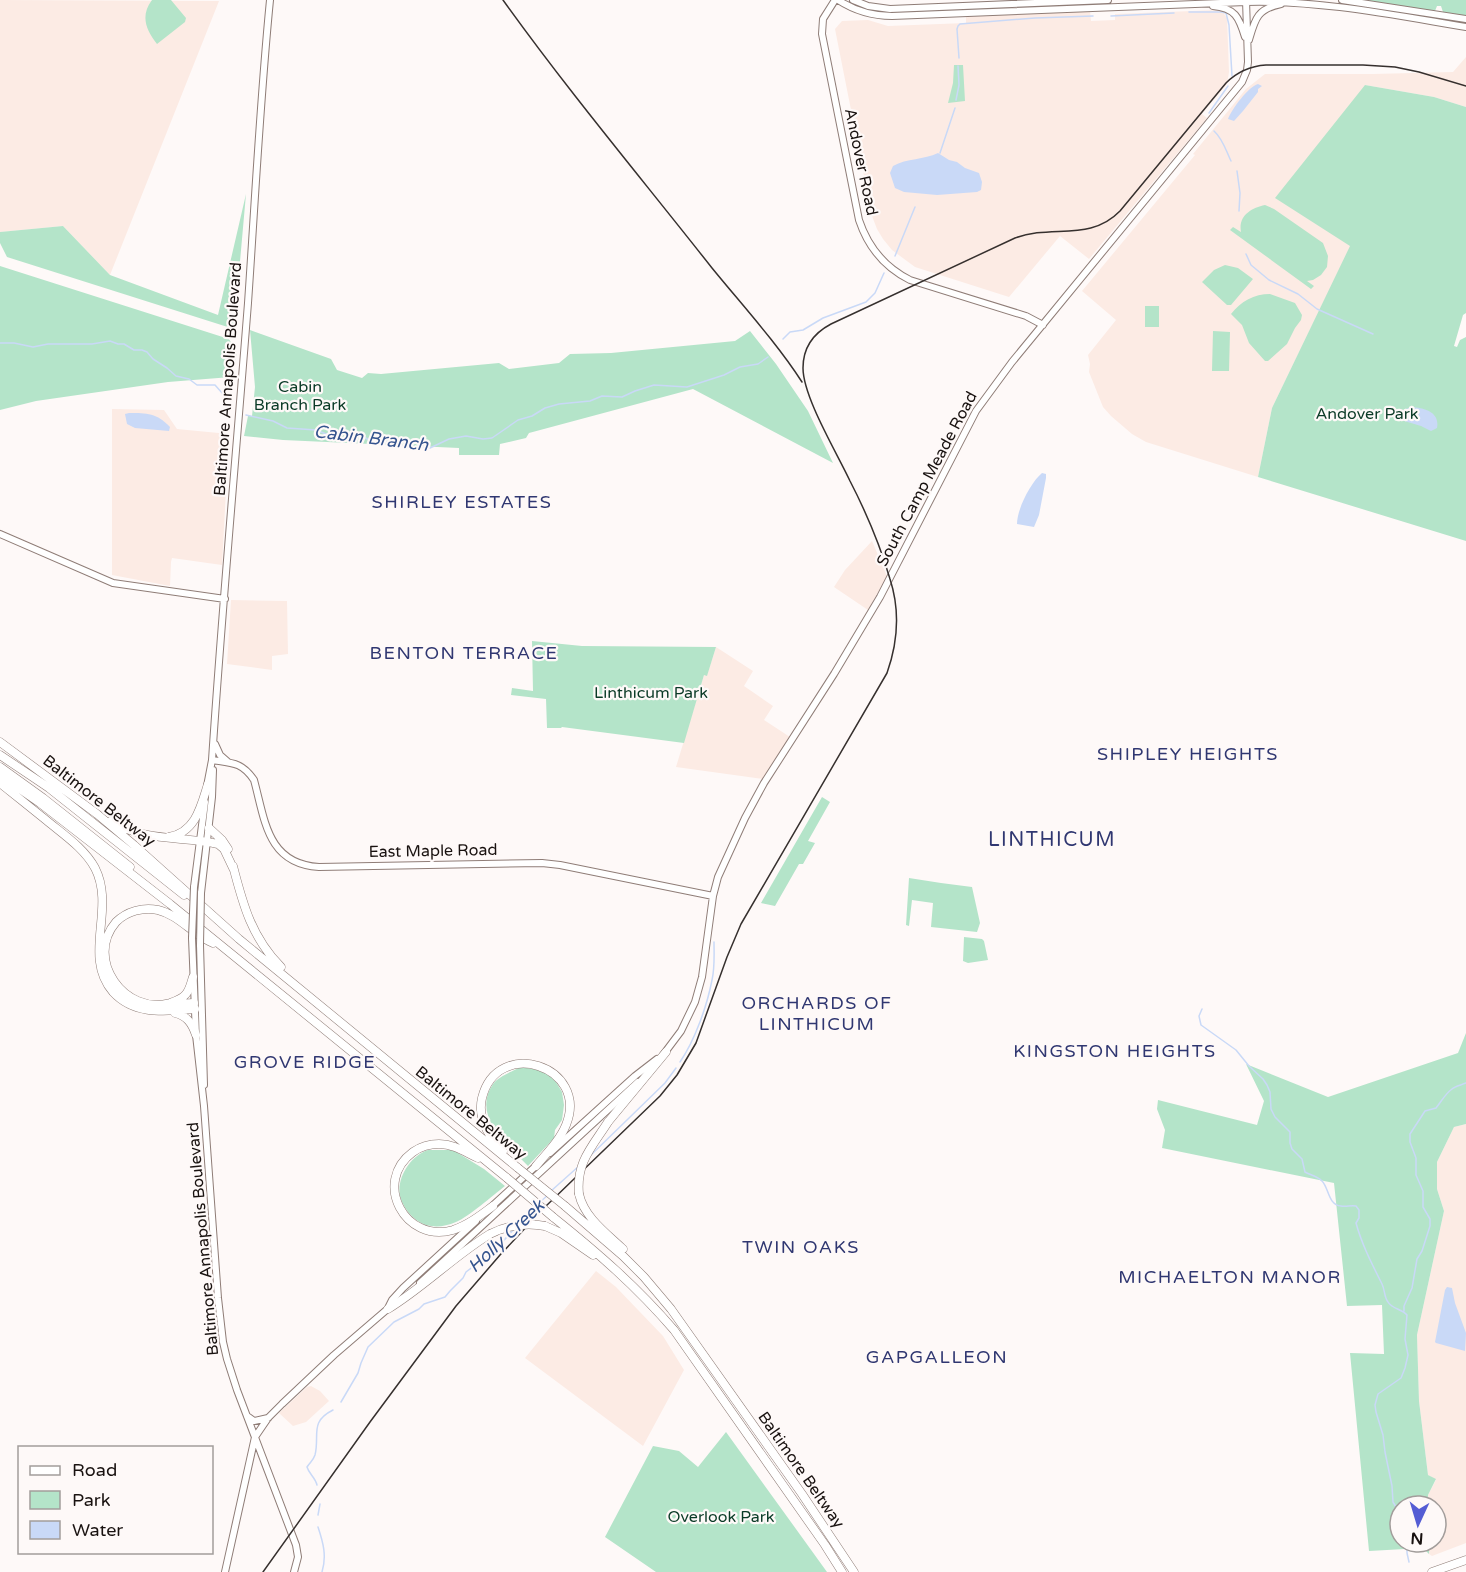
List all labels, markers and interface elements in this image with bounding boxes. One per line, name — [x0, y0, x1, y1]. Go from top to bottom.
street label: Andover Road — [840, 107, 882, 217]
street label: Baltimore Annapolis Boulevard — [210, 261, 246, 497]
park label: Cabin Branch Park — [254, 377, 347, 415]
street label: South Camp Meade Road — [872, 388, 982, 570]
park label: Andover Park — [1315, 404, 1419, 424]
water label: Cabin Branch — [313, 420, 430, 456]
district label: SHIRLEY ESTATES — [372, 491, 552, 513]
district label: BENTON TERRACE — [370, 642, 558, 664]
park label: Linthicum Park — [594, 683, 708, 703]
district label: SHIPLEY HEIGHTS — [1097, 743, 1279, 765]
street label: Baltimore Beltway — [39, 751, 160, 852]
district label: LINTHICUM — [988, 828, 1116, 852]
street label: East Maple Road — [368, 840, 498, 862]
district label: ORCHARDS OF LINTHICUM — [741, 992, 893, 1035]
district label: KINGSTON HEIGHTS — [1013, 1040, 1217, 1062]
district label: GROVE RIDGE — [234, 1051, 376, 1073]
street label: Baltimore Beltway — [411, 1062, 531, 1164]
street label: Baltimore Annapolis Boulevard — [183, 1121, 223, 1357]
water label: Holly Creek — [463, 1194, 550, 1277]
district label: TWIN OAKS — [742, 1236, 860, 1258]
district label: MICHAELTON MANOR — [1118, 1266, 1342, 1288]
district label: GAPGALLEON — [866, 1346, 1008, 1368]
street label: Baltimore Beltway — [753, 1408, 849, 1532]
legend — [18, 1446, 213, 1554]
text: Road — [72, 1459, 117, 1481]
text: Park — [72, 1489, 111, 1511]
north arrow — [1388, 1494, 1448, 1554]
park label: Overlook Park — [667, 1507, 775, 1527]
text: Water — [72, 1519, 123, 1541]
text: N — [1410, 1528, 1424, 1548]

